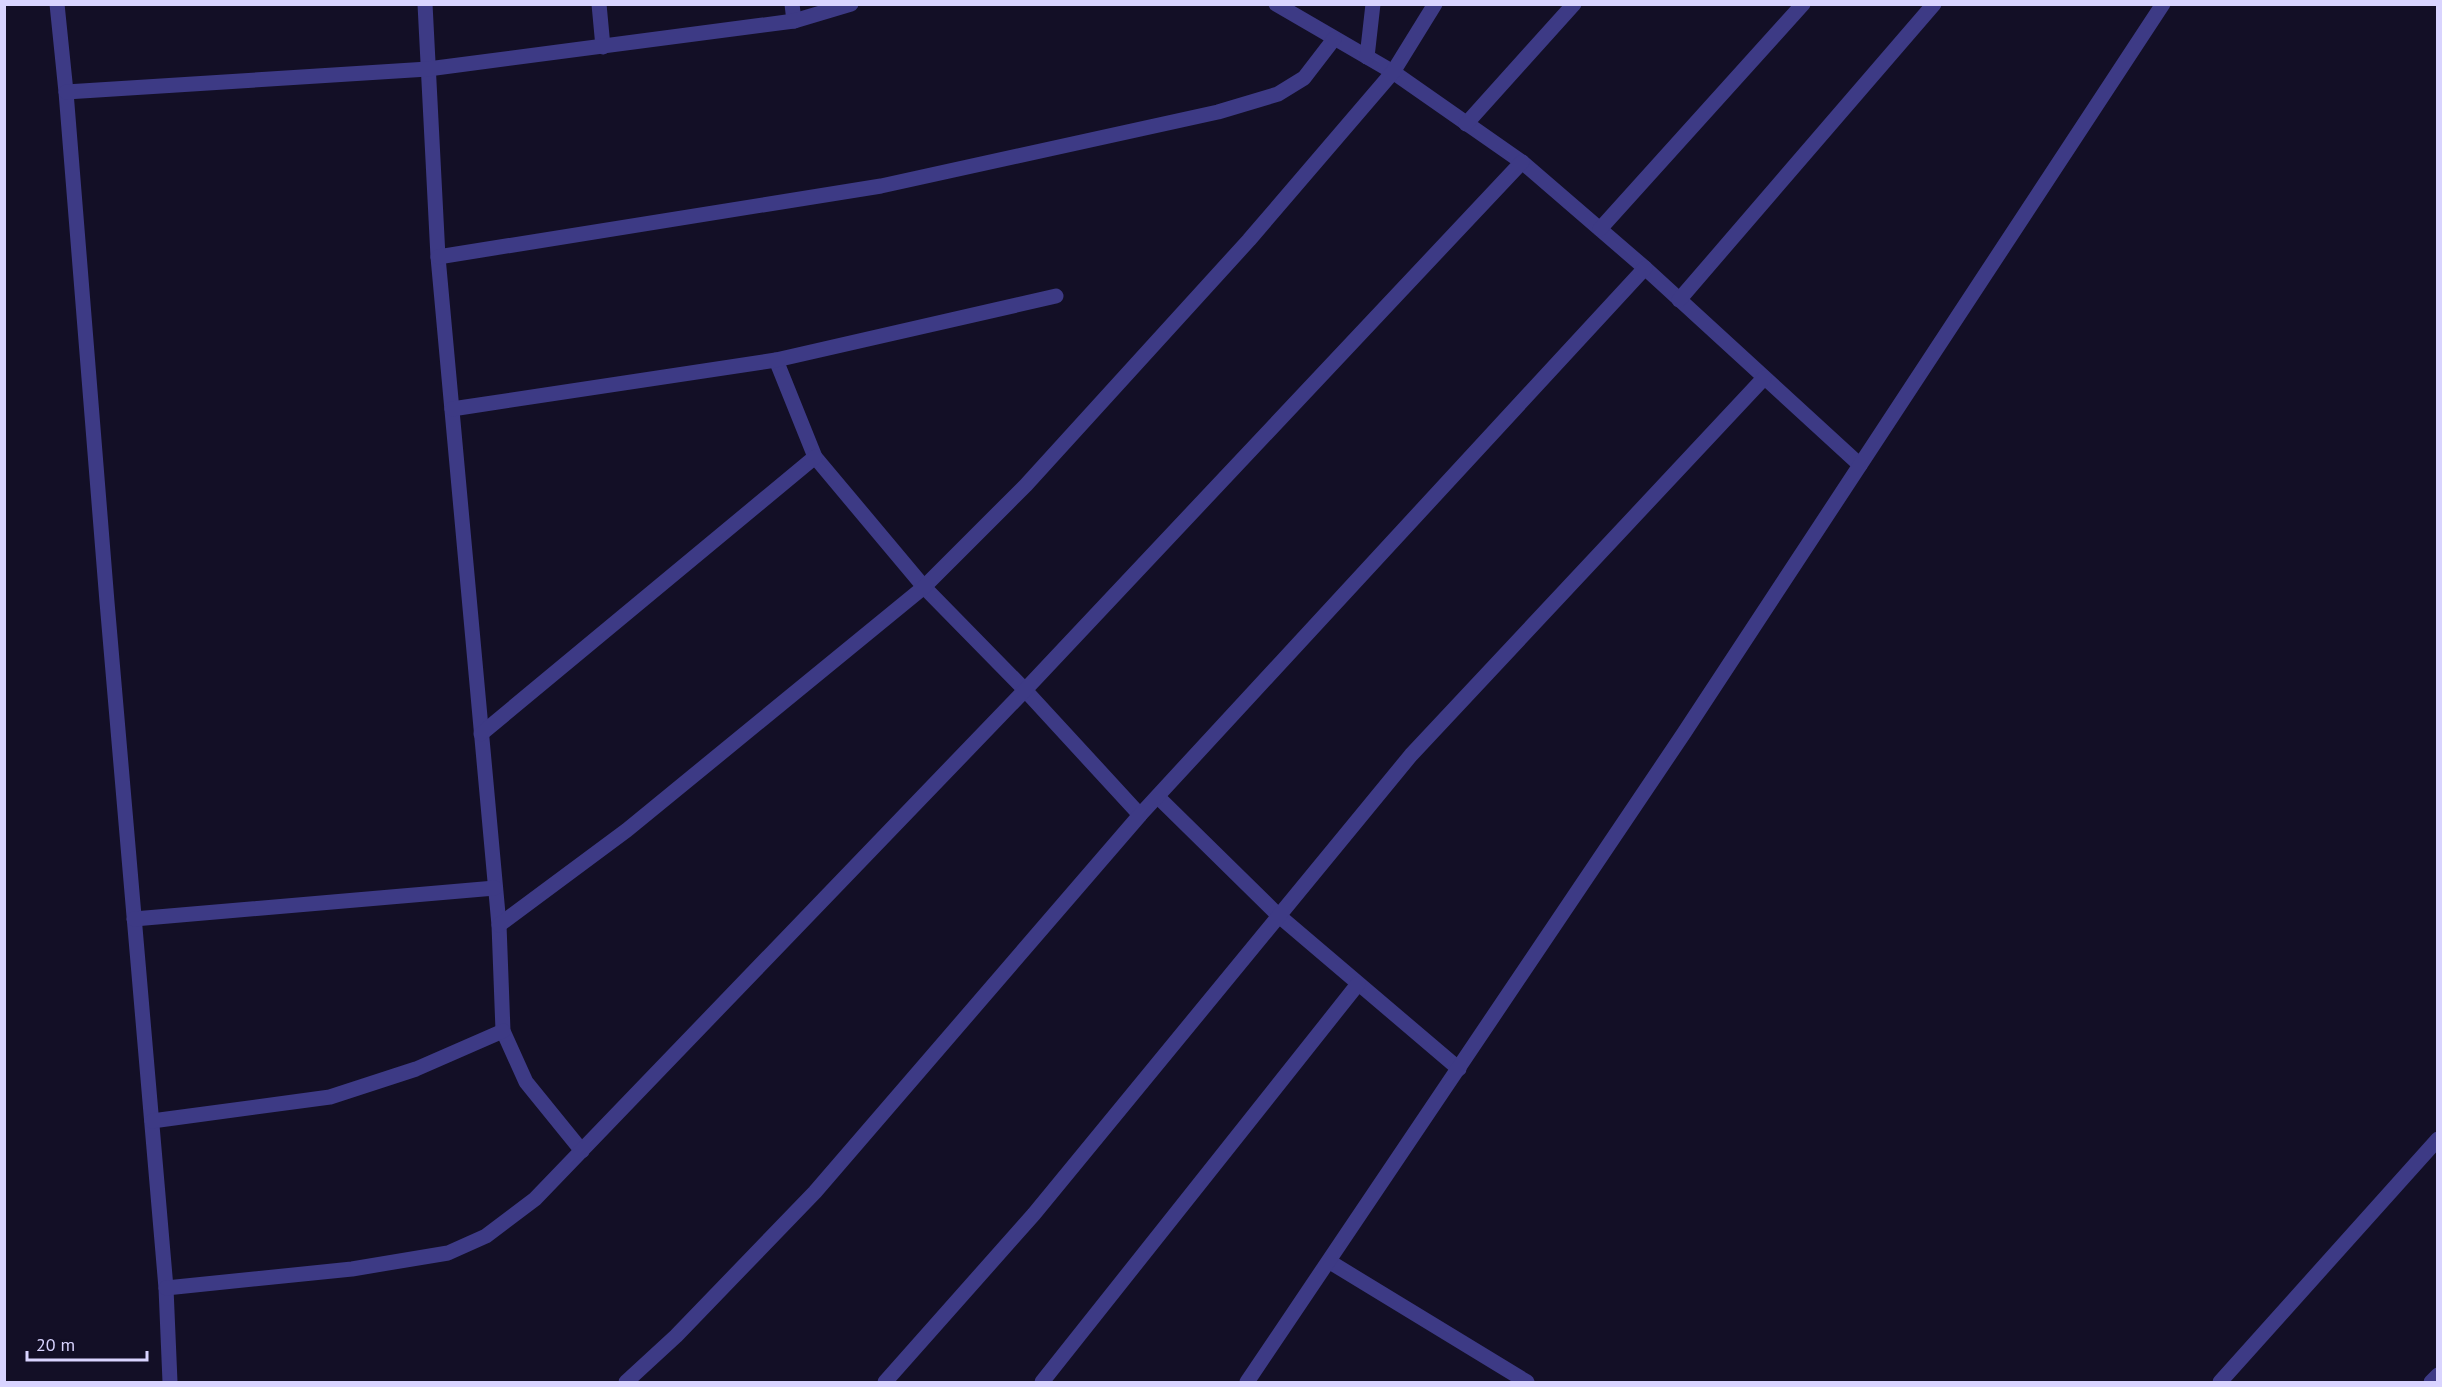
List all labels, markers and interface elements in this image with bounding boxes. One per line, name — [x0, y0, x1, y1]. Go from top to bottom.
scale bar — [27, 1324, 147, 1362]
text: 20 m — [36, 1333, 75, 1356]

